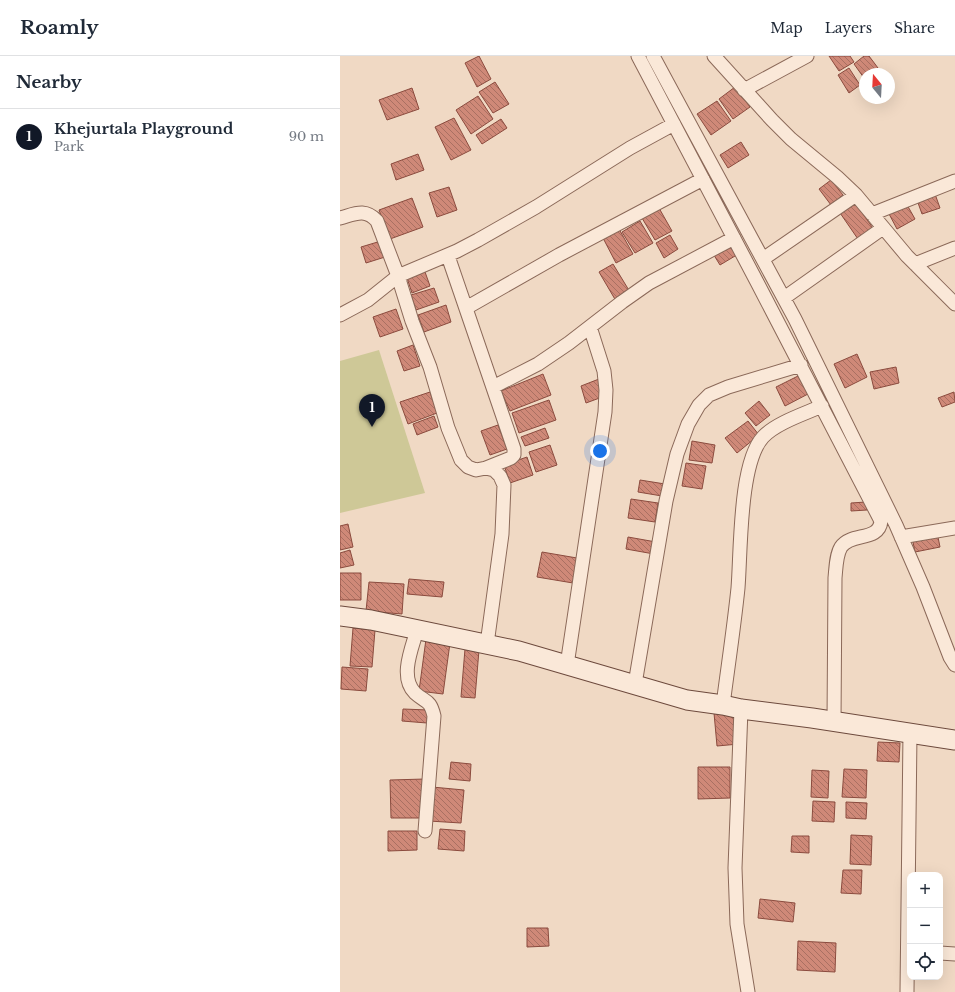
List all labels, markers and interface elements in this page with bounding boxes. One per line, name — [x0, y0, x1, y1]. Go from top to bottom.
text: Roamly — [20, 16, 99, 39]
text: Map — [770, 19, 803, 37]
text: Layers — [825, 19, 872, 37]
text: Share — [894, 19, 935, 37]
north arrow — [859, 68, 895, 104]
text: Nearby — [16, 72, 82, 93]
text: Khejurtala Playground — [54, 119, 233, 138]
text: 1 — [26, 128, 32, 145]
text: 90 m — [289, 128, 324, 145]
text: Park — [54, 138, 84, 155]
pin: 1 — [359, 394, 385, 427]
your location — [590, 441, 610, 461]
map controls — [907, 872, 943, 980]
button: + — [907, 872, 943, 908]
button: − — [907, 908, 943, 944]
button: locate — [907, 944, 943, 980]

